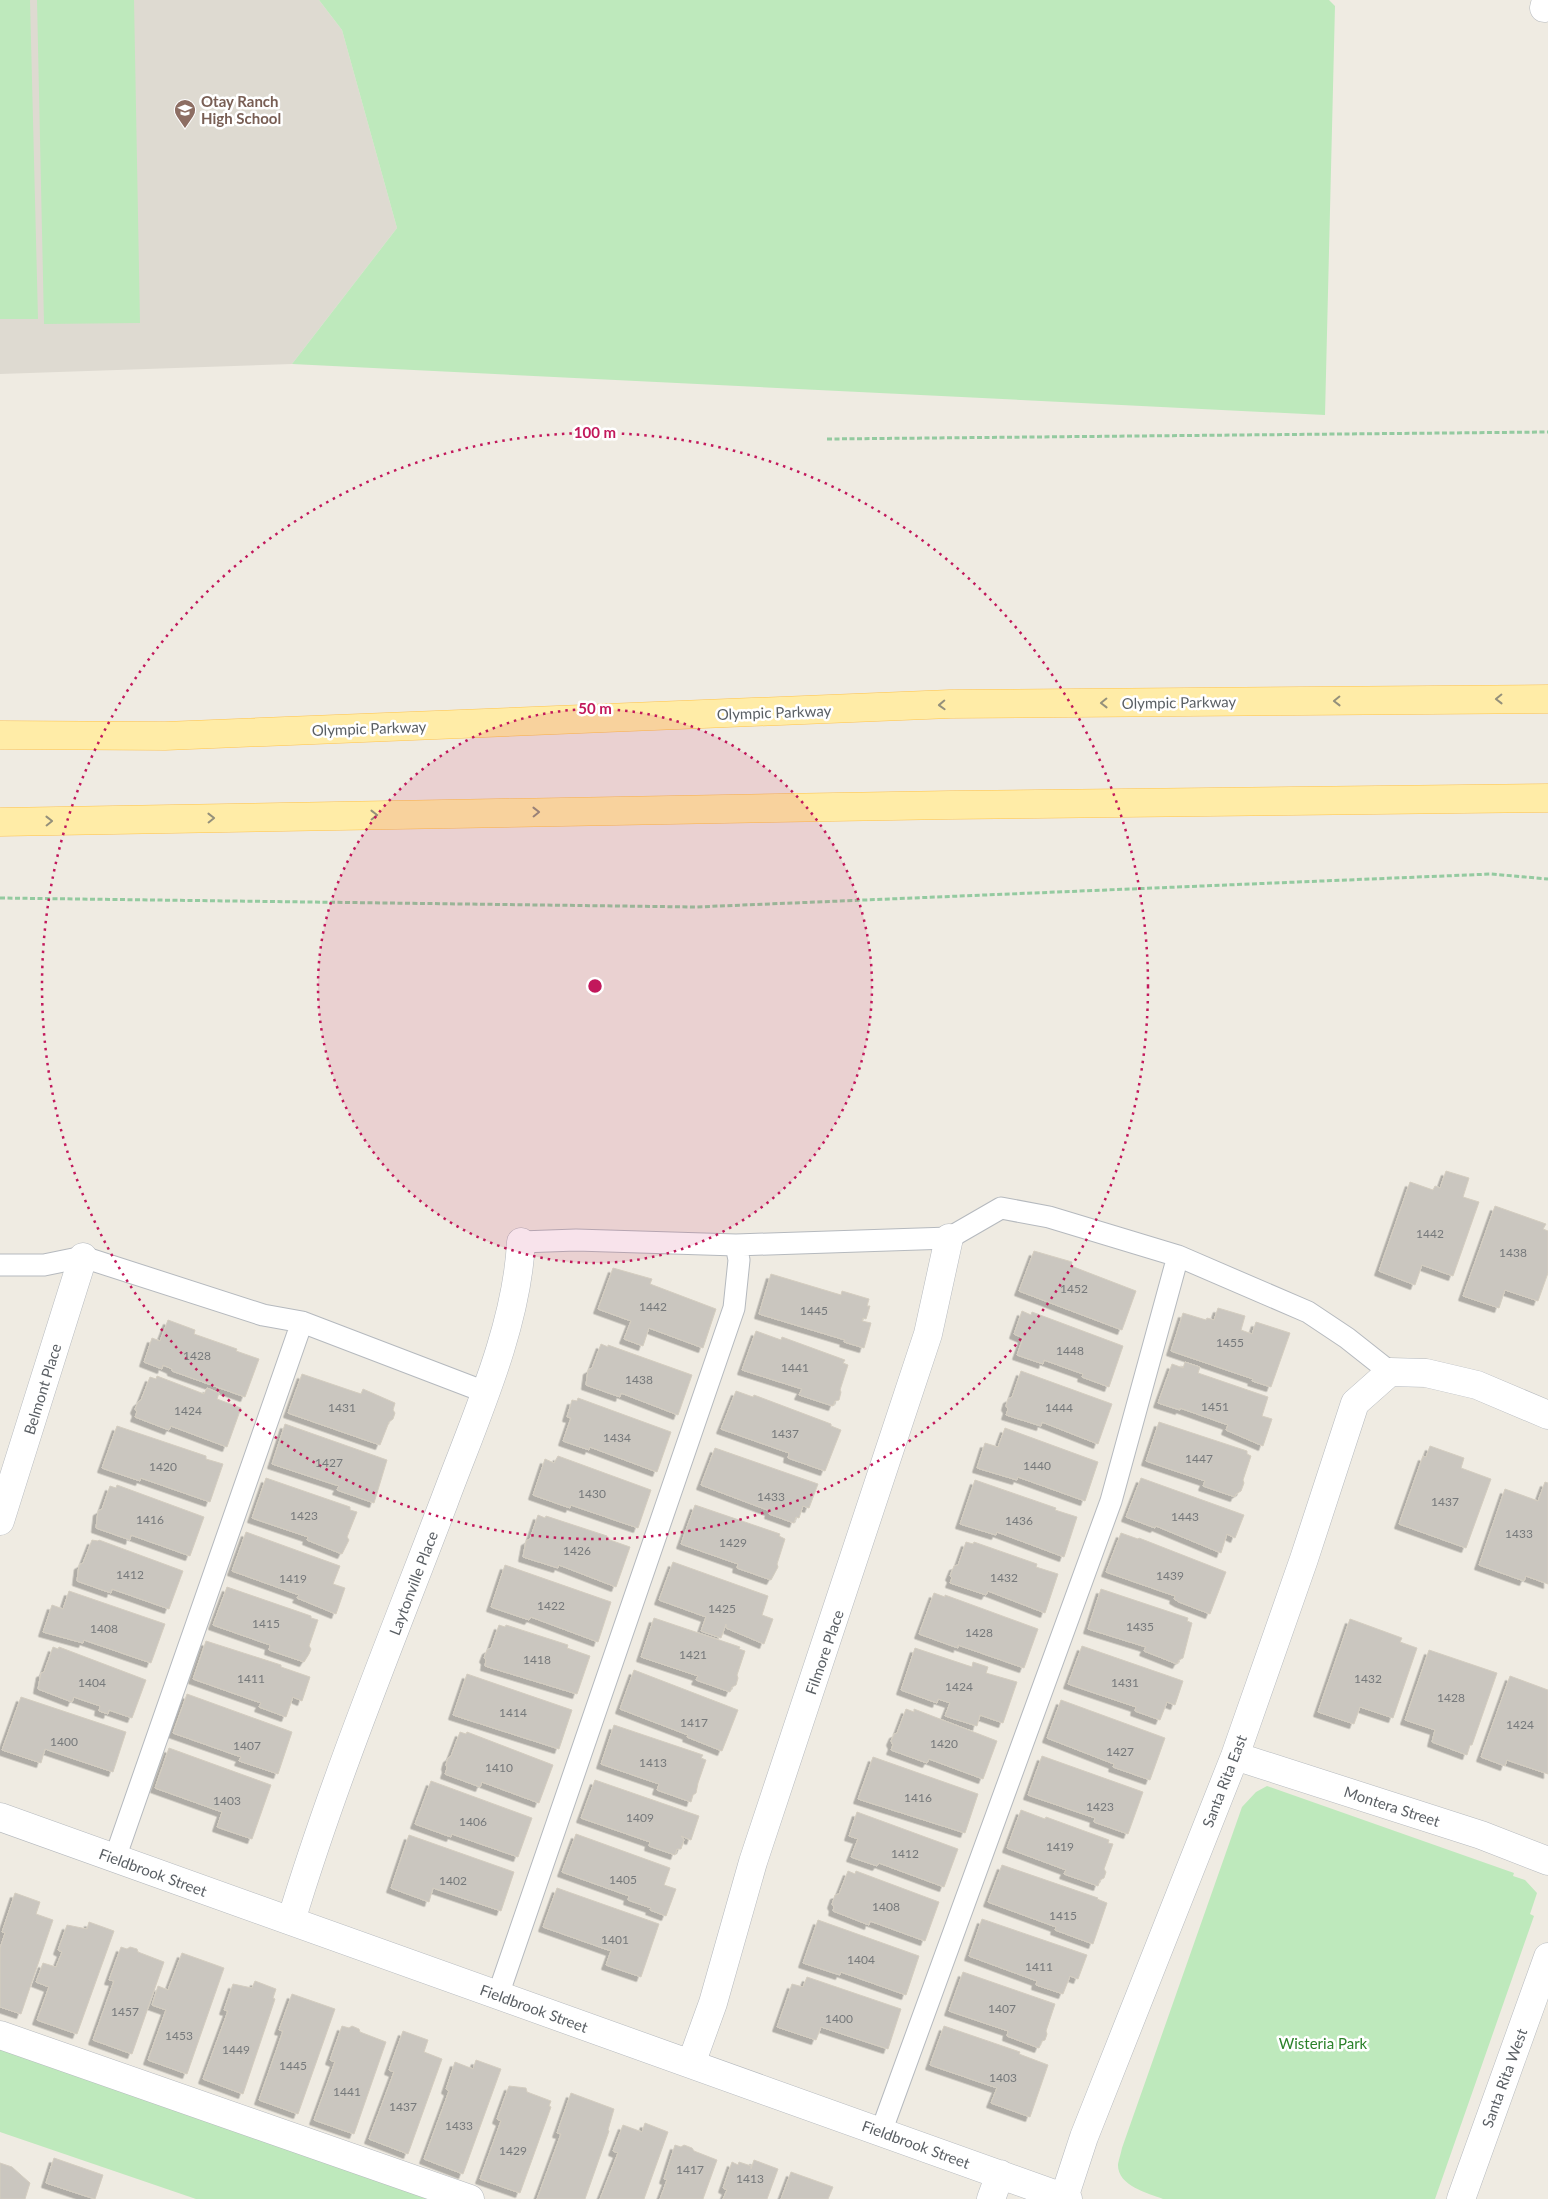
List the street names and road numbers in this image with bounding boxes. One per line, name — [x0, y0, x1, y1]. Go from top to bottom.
street label: Olympic Parkway — [1122, 692, 1237, 712]
street label: Olympic Parkway — [716, 701, 832, 723]
street label: Olympic Parkway — [311, 717, 427, 739]
street label: Belmont Place — [20, 1341, 64, 1437]
street label: Laytonville Place — [385, 1528, 441, 1638]
street label: Filmore Place — [801, 1607, 847, 1697]
street label: Santa Rita East — [1198, 1732, 1250, 1830]
street label: Montera Street — [1342, 1782, 1443, 1830]
street label: Fieldbrook Street — [97, 1844, 210, 1900]
street label: Fieldbrook Street — [478, 1980, 591, 2036]
street label: Santa Rita West — [1478, 2025, 1531, 2130]
street label: Fieldbrook Street — [860, 2116, 973, 2172]

